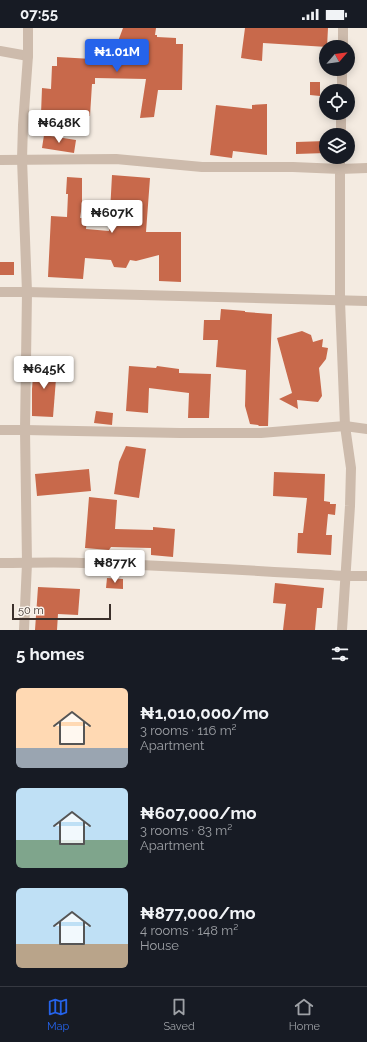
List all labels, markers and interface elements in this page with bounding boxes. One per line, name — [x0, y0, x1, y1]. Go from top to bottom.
text: 07:55 — [20, 5, 58, 23]
pin: ₦1.01M — [84, 39, 150, 73]
north arrow — [319, 40, 355, 76]
map controls — [319, 40, 355, 164]
text: ₦1.01M — [94, 44, 140, 59]
button: locate — [319, 84, 355, 120]
pin: ₦648K — [31, 110, 87, 144]
text: ₦648K — [37, 115, 81, 130]
button: layers — [319, 128, 355, 164]
pin: ₦607K — [84, 200, 140, 234]
text: ₦607K — [90, 205, 134, 220]
pin: ₦645K — [16, 356, 72, 390]
text: ₦645K — [23, 361, 65, 376]
pin: ₦877K — [87, 550, 143, 584]
text: ₦877K — [94, 555, 136, 570]
scale bar — [12, 602, 111, 621]
text: 50 m — [18, 604, 44, 617]
icon: filters — [329, 643, 351, 665]
text: 5 homes — [16, 644, 84, 664]
text: ₦1,010,000/mo — [140, 703, 269, 723]
icon: home — [48, 704, 96, 752]
text: 3 rooms · 116 m² — [140, 723, 237, 738]
text: Apartment — [140, 738, 204, 753]
text: ₦607,000/mo — [140, 803, 257, 823]
icon: home — [48, 804, 96, 852]
text: 3 rooms · 83 m² — [140, 823, 232, 838]
text: Apartment — [140, 838, 204, 853]
text: ₦877,000/mo — [140, 903, 256, 923]
icon: home — [48, 904, 96, 952]
text: 4 rooms · 148 m² — [140, 923, 238, 938]
text: House — [140, 938, 179, 953]
tab: Map — [47, 996, 69, 1033]
tab: Saved — [163, 996, 195, 1033]
tab: Home — [289, 996, 320, 1033]

